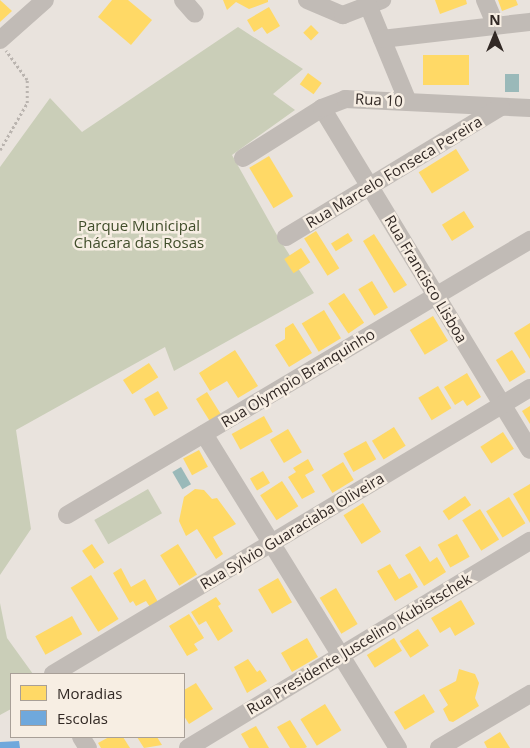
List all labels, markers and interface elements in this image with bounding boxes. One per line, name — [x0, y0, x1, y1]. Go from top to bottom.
north arrow — [470, 10, 520, 60]
text: N — [489, 10, 501, 29]
street label: Rua 10 — [355, 90, 403, 110]
street label: Rua Marcelo Fonseca Pereira — [303, 112, 485, 232]
street label: Rua Francisco Lisboa — [381, 212, 471, 346]
park label: Parque Municipal Chácara das Rosas — [74, 216, 204, 251]
street label: Rua Olympio Branquinho — [218, 325, 378, 431]
street label: Rua Sylvio Guaraciaba Oliveira — [197, 469, 387, 593]
street label: Rua Presidente Juscelino Kubistschek — [243, 570, 475, 718]
legend — [10, 673, 185, 738]
text: Moradias — [57, 683, 122, 703]
text: Escolas — [57, 708, 108, 728]

